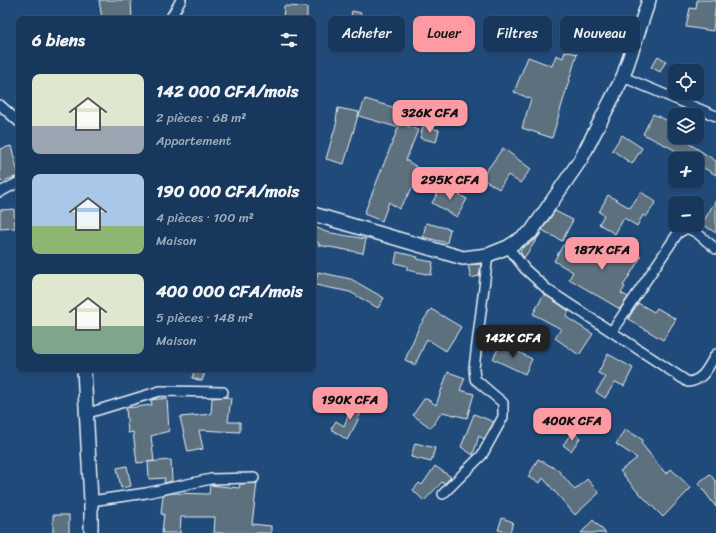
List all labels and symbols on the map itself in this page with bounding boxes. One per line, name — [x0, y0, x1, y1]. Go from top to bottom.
pin: 326K CFA — [389, 100, 471, 134]
pin: 295K CFA — [409, 167, 491, 201]
pin: 187K CFA — [561, 237, 643, 271]
pin: 142K CFA — [472, 325, 554, 359]
pin: 190K CFA — [309, 387, 391, 421]
pin: 400K CFA — [531, 408, 613, 442]

